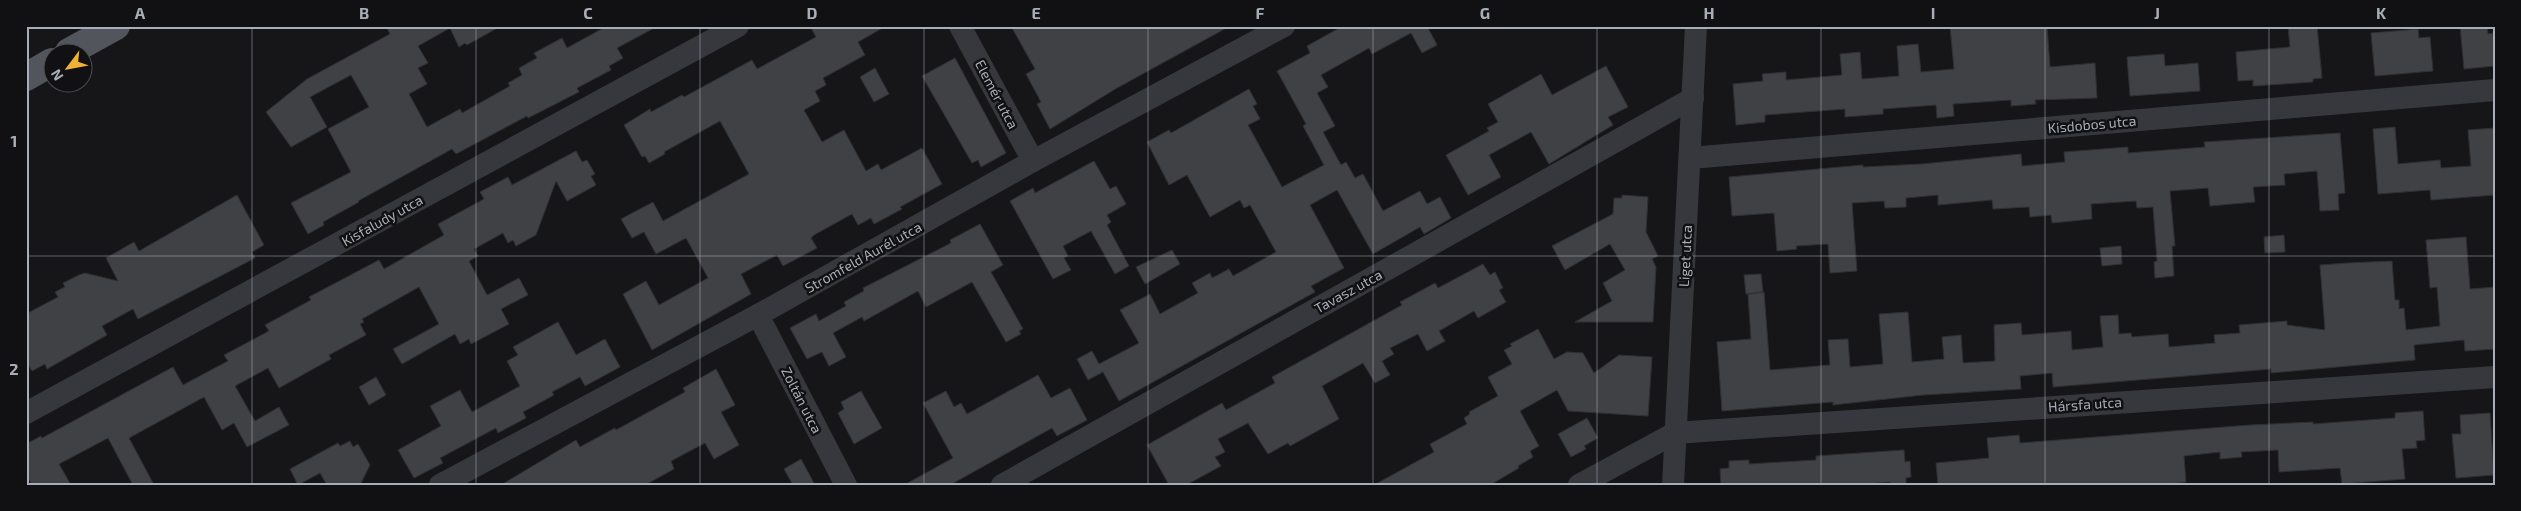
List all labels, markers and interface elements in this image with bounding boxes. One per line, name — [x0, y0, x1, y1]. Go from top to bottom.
text: A — [135, 3, 146, 22]
text: B — [359, 3, 369, 22]
text: C — [583, 3, 593, 22]
text: D — [807, 3, 818, 22]
text: E — [1031, 3, 1041, 22]
text: F — [1256, 3, 1265, 22]
text: G — [1480, 3, 1490, 22]
text: H — [1703, 3, 1715, 22]
text: I — [1931, 3, 1935, 22]
text: J — [2154, 3, 2160, 22]
text: K — [2376, 3, 2387, 22]
north arrow — [42, 42, 92, 92]
street label: Elemér utca — [972, 57, 1022, 131]
text: N — [47, 66, 66, 84]
street label: Kisdobos utca — [2047, 112, 2137, 136]
text: 1 — [11, 131, 17, 150]
street label: Kisfaludy utca — [338, 191, 426, 249]
street label: Stromfeld Aurél utca — [802, 218, 924, 296]
street label: Liget utca — [1675, 224, 1695, 288]
street label: Tavasz utca — [1311, 265, 1385, 317]
text: 2 — [9, 359, 19, 378]
street label: Zoltán utca — [778, 364, 826, 436]
street label: Hársfa utca — [2048, 393, 2122, 415]

